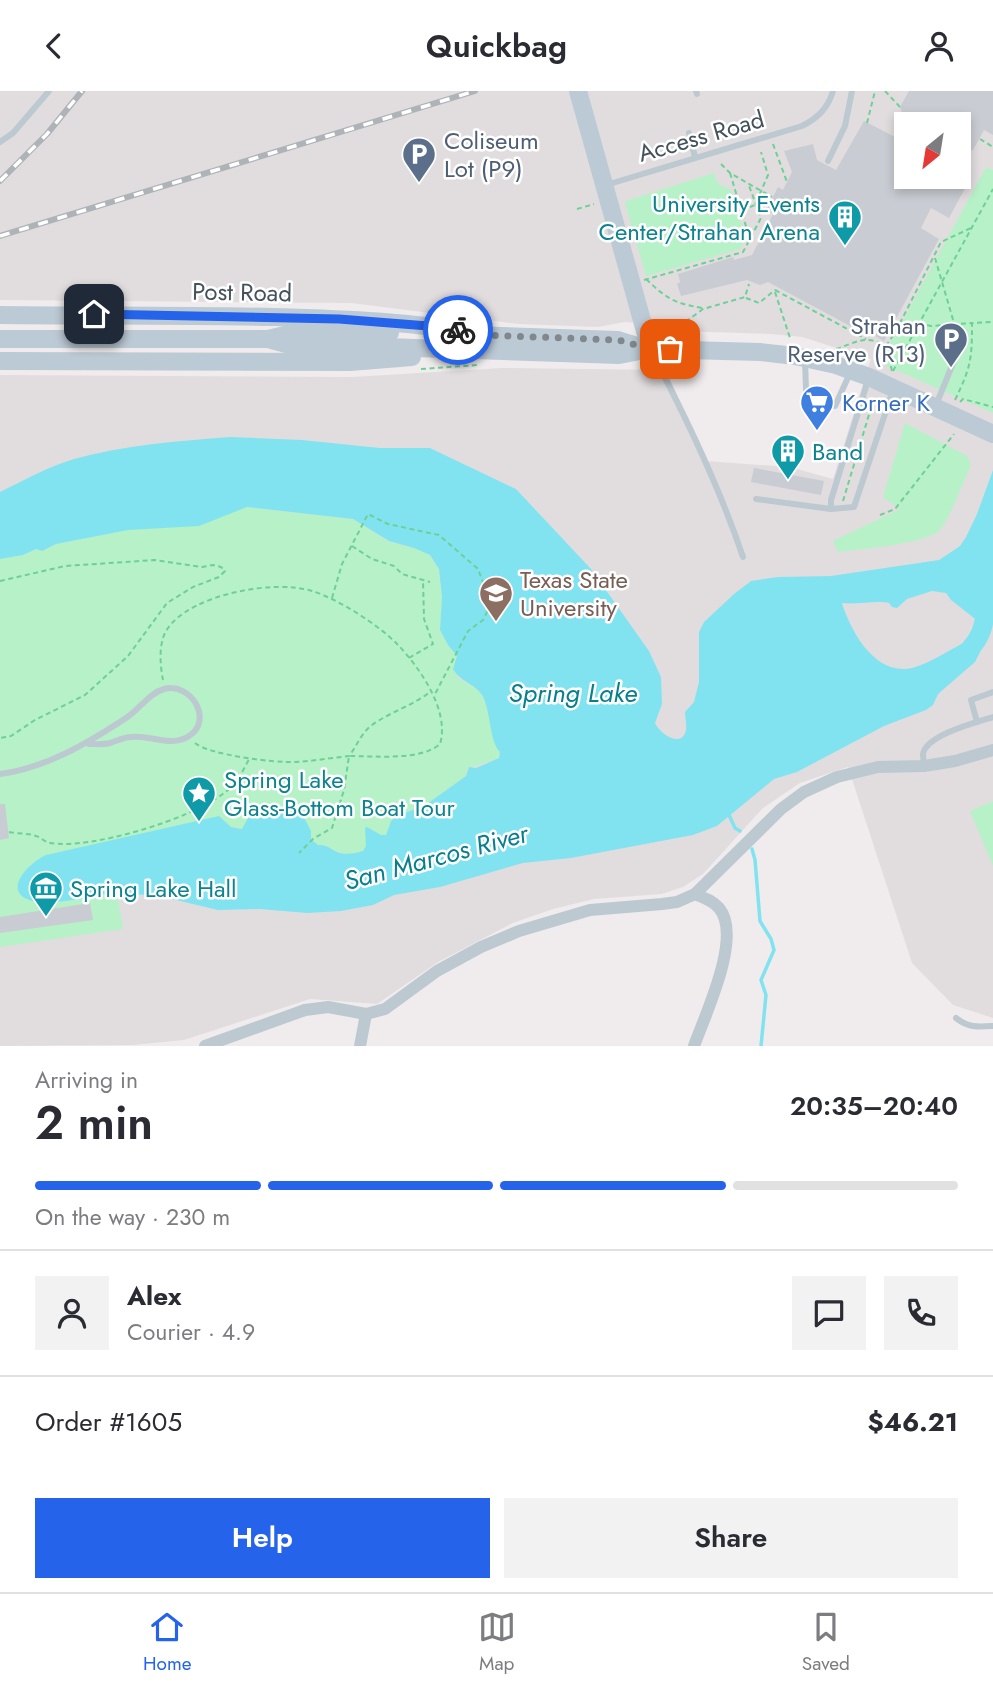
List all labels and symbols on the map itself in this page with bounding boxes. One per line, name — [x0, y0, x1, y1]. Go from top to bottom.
street label: Access Road — [634, 101, 768, 171]
north arrow — [894, 112, 971, 189]
place label: Coliseum Lot (P9) — [444, 123, 539, 186]
parking icon: Coliseum Lot (P9) — [400, 135, 438, 184]
place label: University Events Center/Strahan Arena — [598, 186, 820, 249]
building icon: University Events Center/Strahan Arena — [826, 198, 864, 247]
street label: Post Road — [192, 274, 292, 310]
pin — [64, 284, 124, 344]
courier — [423, 295, 493, 365]
place label: Strahan Reserve (R13) — [787, 308, 926, 371]
pin — [640, 319, 700, 379]
parking icon: Strahan Reserve (R13) — [932, 320, 970, 369]
supermarket icon: Korner K — [798, 383, 836, 432]
place label: Korner K — [842, 385, 931, 420]
building icon: Band — [769, 432, 807, 481]
place label: Band — [812, 434, 863, 469]
place label: Texas State University — [520, 562, 628, 625]
school or university icon: Texas State University — [477, 574, 515, 623]
water label: Spring Lake — [509, 674, 637, 712]
place label: Spring Lake Glass-Bottom Boat Tour — [224, 762, 456, 825]
place icon: Spring Lake Glass-Bottom Boat Tour — [180, 774, 218, 823]
water label: San Marcos River — [340, 814, 534, 900]
museum icon: Spring Lake Hall — [27, 869, 65, 918]
place label: Spring Lake Hall — [70, 871, 237, 906]

